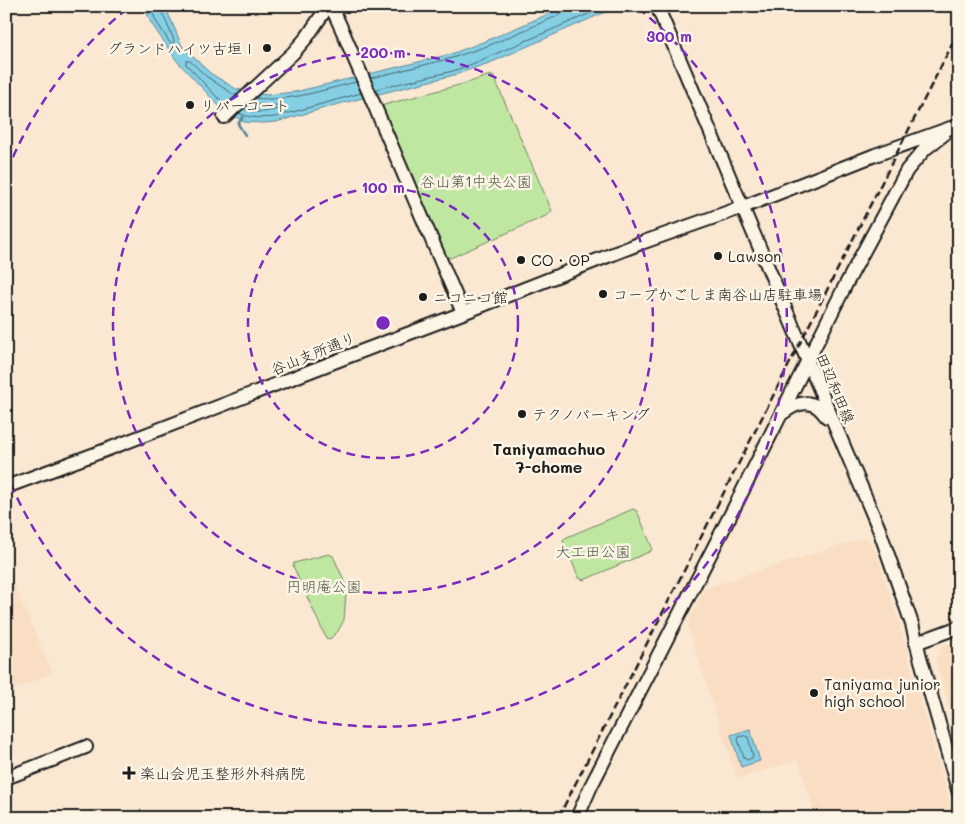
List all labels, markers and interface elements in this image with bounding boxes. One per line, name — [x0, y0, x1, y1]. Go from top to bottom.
text: 300 m — [646, 26, 692, 46]
place label: グランドハイツ古垣Ⅰ — [107, 38, 257, 58]
marker: グランドハイツ古垣Ⅰ — [261, 42, 273, 54]
text: 200 m — [361, 42, 406, 62]
place label: リバーコート — [200, 95, 290, 115]
marker: リバーコート — [184, 99, 196, 111]
park label: 谷山第1中央公園 — [420, 171, 532, 191]
text: 100 m — [361, 177, 405, 197]
place label: Lawson — [728, 246, 781, 266]
place label: CO・OP — [531, 250, 590, 270]
marker: Lawson — [712, 250, 724, 262]
marker: CO・OP — [515, 254, 527, 266]
place label: コープかごしま南谷山店駐車場 — [613, 284, 822, 304]
place label: ニコニコ館 — [433, 287, 508, 307]
marker: コープかごしま南谷山店駐車場 — [597, 288, 609, 300]
marker: ニコニコ館 — [417, 291, 429, 303]
centre of rings — [374, 314, 392, 332]
street label: 谷山支所通り — [268, 327, 358, 379]
street label: 田辺和田線 — [812, 350, 860, 426]
place label: テクノパーキング — [532, 404, 650, 424]
marker: テクノパーキング — [516, 408, 528, 420]
district label: Taniyamachuo 7-chome — [493, 438, 606, 477]
park label: 大工田公園 — [555, 541, 631, 561]
park label: 円明庵公園 — [286, 576, 362, 596]
place label: Taniyama junior high school — [824, 674, 940, 711]
marker: Taniyama junior high school — [808, 687, 820, 699]
place label: 楽山会児玉整形外科病院 — [140, 763, 305, 783]
marker: 楽山会児玉整形外科病院 — [122, 766, 136, 780]

